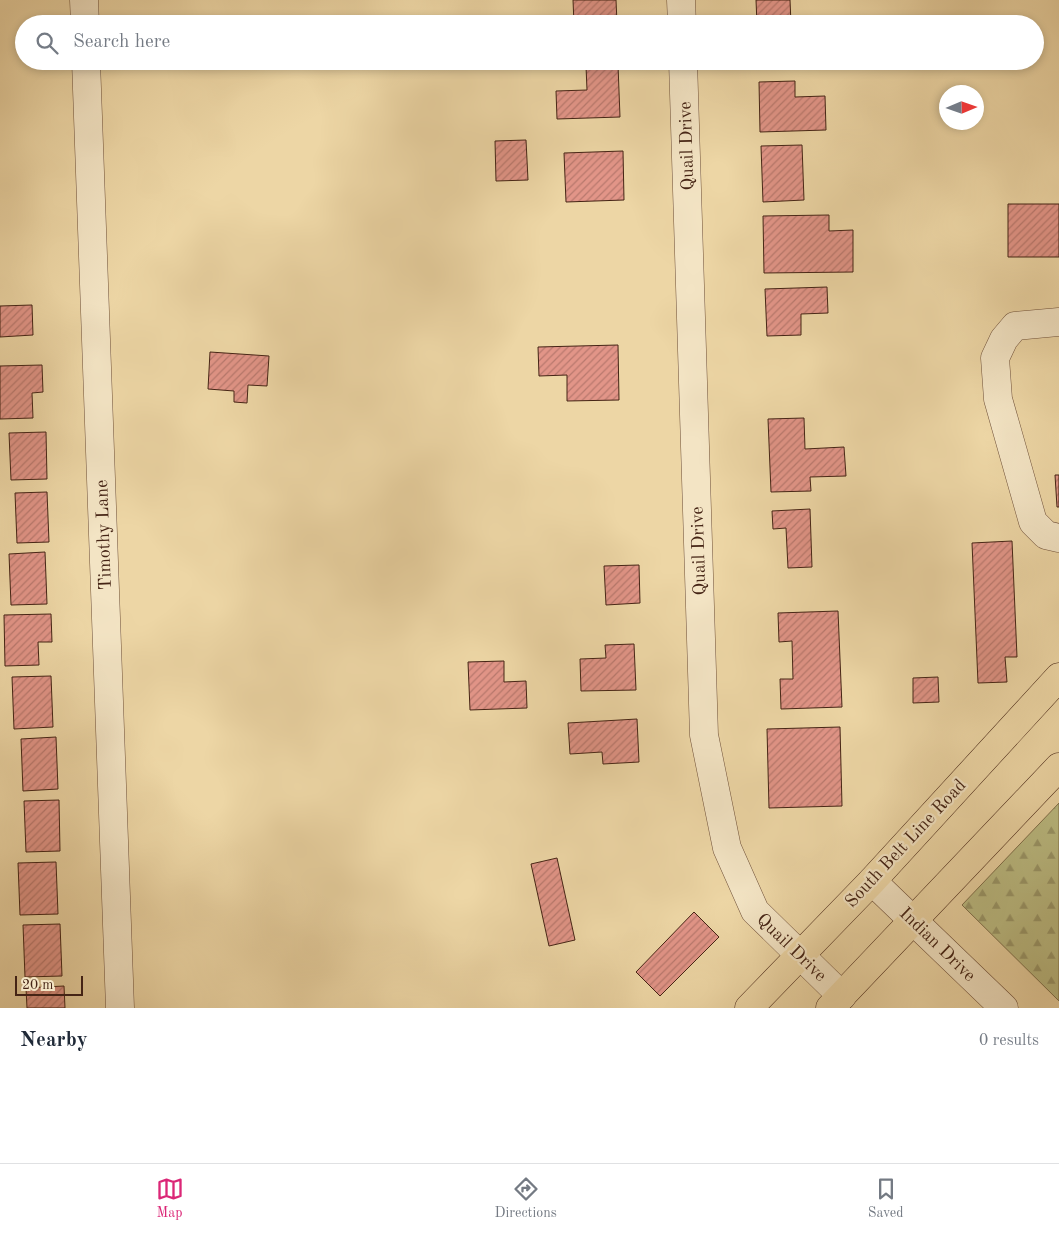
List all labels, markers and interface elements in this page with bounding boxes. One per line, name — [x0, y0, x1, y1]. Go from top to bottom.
search box — [15, 15, 1044, 70]
icon: search — [33, 29, 61, 57]
text: Search here — [73, 33, 170, 52]
north arrow — [939, 85, 984, 130]
street label: Quail Drive — [676, 101, 698, 191]
street label: Timothy Lane — [93, 479, 115, 591]
street label: Quail Drive — [688, 506, 710, 596]
street label: South Belt Line Road — [842, 776, 970, 911]
street label: Indian Drive — [896, 904, 979, 985]
street label: Quail Drive — [753, 910, 830, 985]
scale bar — [15, 973, 82, 996]
text: 20 m — [22, 978, 53, 992]
text: Nearby — [20, 1030, 88, 1051]
text: 0 results — [979, 1033, 1039, 1049]
tab: Map — [156, 1175, 184, 1222]
tab: Directions — [495, 1175, 557, 1222]
tab: Saved — [868, 1175, 903, 1222]

